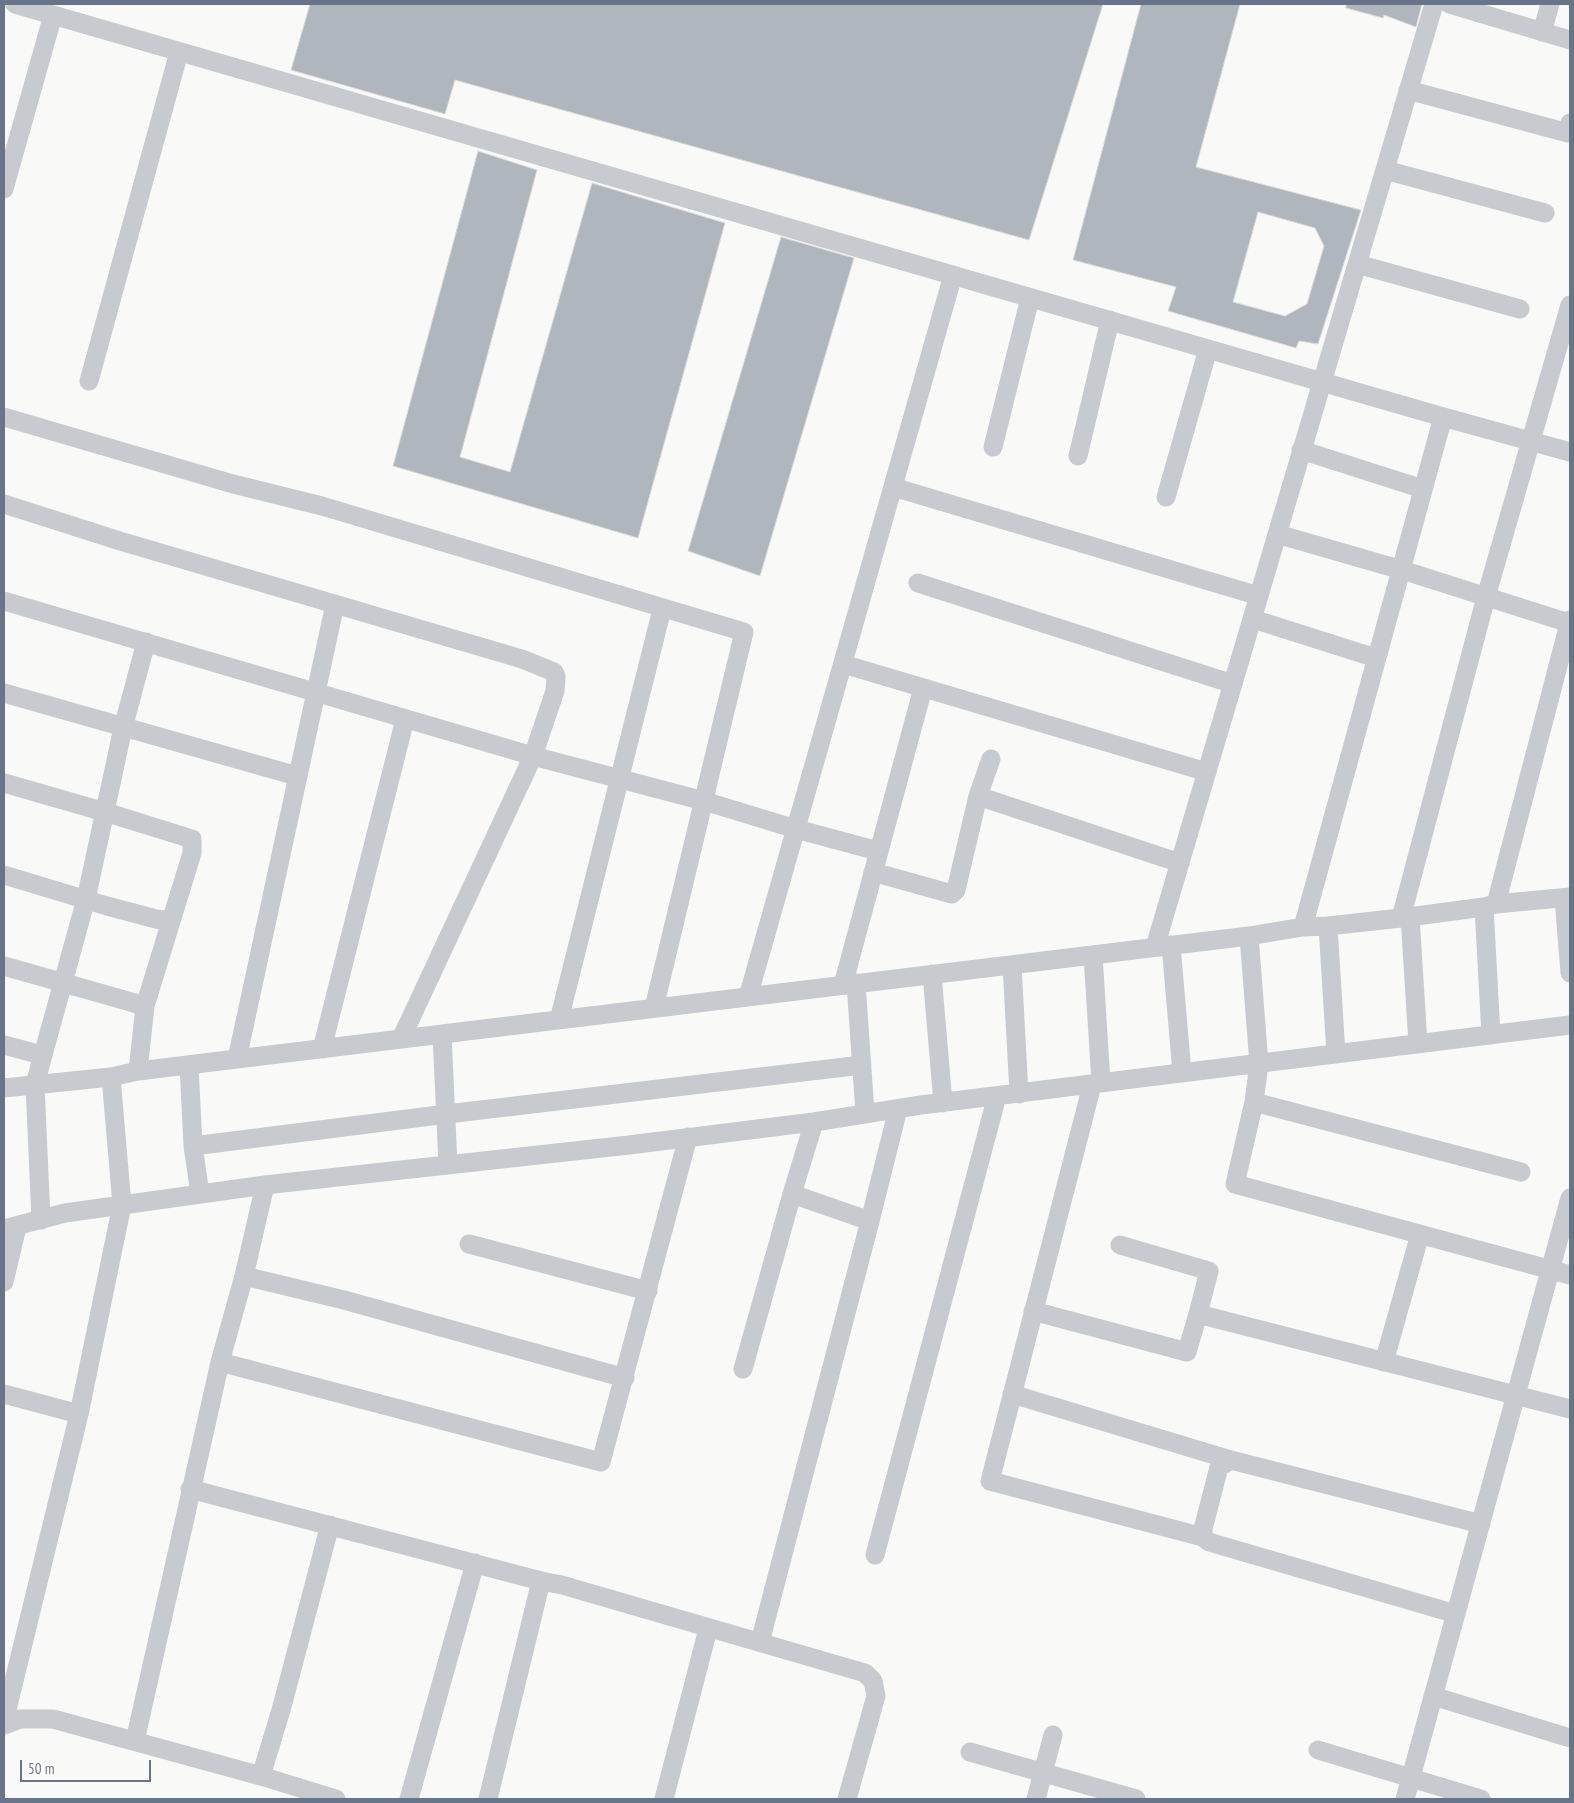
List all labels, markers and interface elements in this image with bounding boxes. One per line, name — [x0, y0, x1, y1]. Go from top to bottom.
scale bar — [22, 1750, 154, 1782]
text: 50 m — [28, 1759, 54, 1778]

